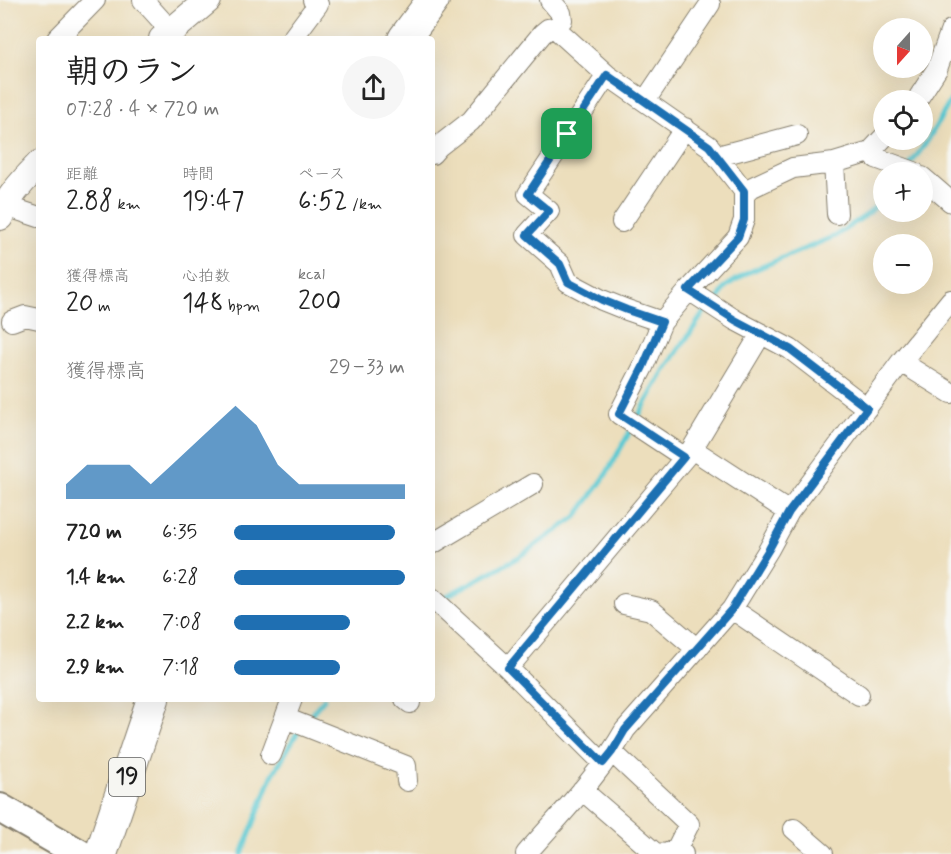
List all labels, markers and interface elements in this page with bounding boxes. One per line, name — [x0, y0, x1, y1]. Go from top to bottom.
north arrow — [873, 18, 933, 78]
map controls — [873, 18, 933, 294]
text: 朝のラン — [66, 51, 198, 95]
button: share — [342, 56, 405, 119]
button: locate — [873, 90, 933, 150]
text: 07:28 · 4 × 720 m — [66, 96, 219, 123]
pin — [541, 108, 592, 159]
icon: arrive — [550, 117, 583, 150]
button: + — [873, 162, 933, 222]
text: 距離 — [66, 164, 98, 185]
text: 時間 — [182, 164, 214, 185]
text: ペース — [298, 164, 345, 185]
text: 2.88 — [66, 185, 113, 219]
text: 19:47 — [182, 185, 244, 219]
text: 6:52 — [298, 185, 348, 219]
text: km — [113, 194, 141, 215]
text: /km — [348, 194, 382, 215]
button: − — [873, 234, 933, 294]
text: kcal — [298, 264, 325, 285]
text: 獲得標高 — [66, 266, 130, 287]
text: 心拍数 — [182, 266, 230, 287]
text: 200 — [298, 285, 341, 319]
text: 20 — [66, 287, 94, 321]
text: 148 — [182, 287, 223, 321]
text: m — [94, 296, 111, 317]
text: bpm — [223, 296, 260, 317]
text: 29–33 m — [329, 354, 405, 381]
text: 獲得標高 — [66, 358, 146, 385]
text: 720 m — [66, 519, 122, 546]
text: 6:35 — [162, 519, 197, 546]
text: 1.4 km — [66, 564, 125, 591]
text: 6:28 — [162, 564, 198, 591]
text: 2.2 km — [66, 609, 124, 636]
text: 7:08 — [162, 609, 202, 636]
text: 2.9 km — [66, 654, 124, 681]
text: 7:18 — [162, 654, 199, 681]
road number: 19 — [109, 758, 145, 796]

